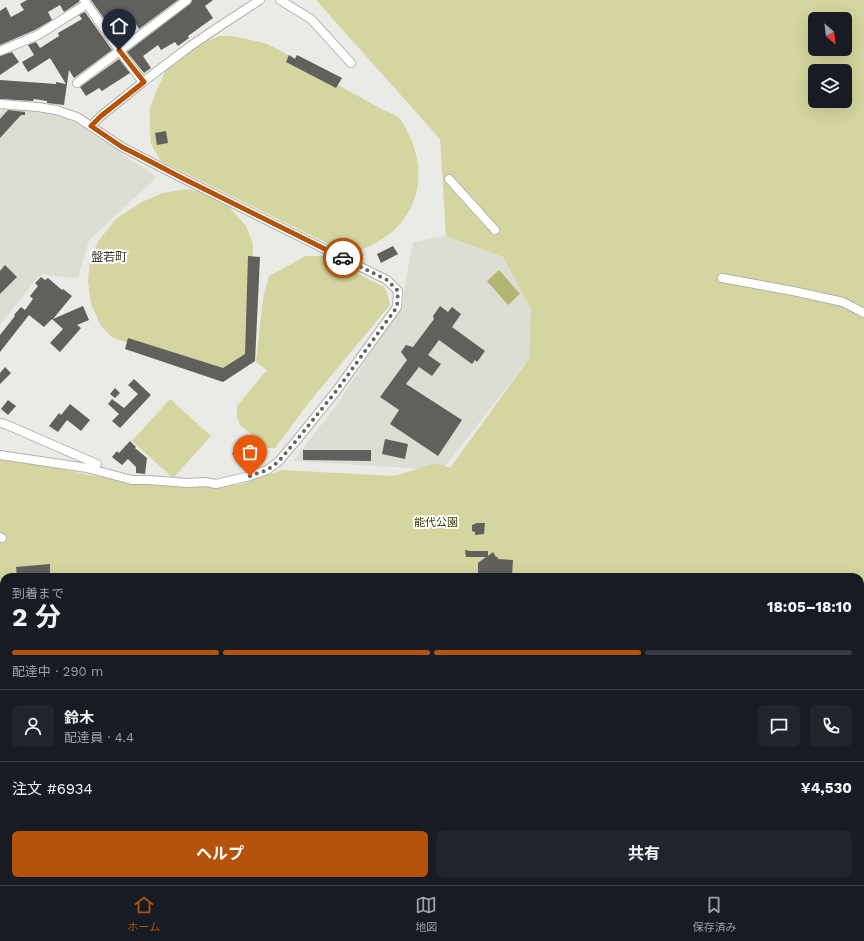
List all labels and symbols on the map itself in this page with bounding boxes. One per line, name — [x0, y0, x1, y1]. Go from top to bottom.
pin — [102, 9, 136, 50]
north arrow — [808, 12, 852, 56]
courier — [323, 238, 363, 278]
district label: 盤若町 — [91, 250, 127, 264]
pin — [233, 435, 267, 476]
park label: 能代公園 — [414, 516, 458, 529]

